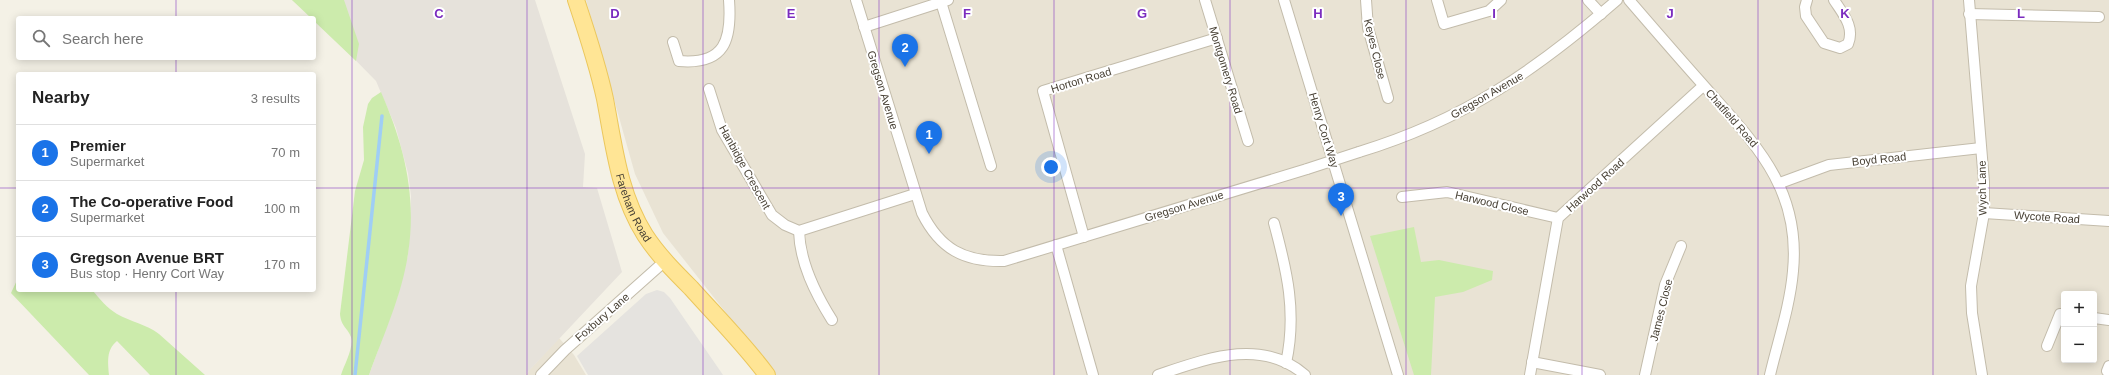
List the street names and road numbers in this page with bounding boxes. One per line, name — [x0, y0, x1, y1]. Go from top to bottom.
street label: Keyes Close — [1362, 18, 1388, 80]
street label: Montgomery Road — [1207, 25, 1245, 115]
street label: Gregson Avenue — [865, 49, 901, 131]
street label: Horton Road — [1049, 65, 1113, 95]
street label: Gregson Avenue — [1449, 69, 1525, 121]
street label: Chatfield Road — [1704, 87, 1760, 149]
street label: Henry Cort Way — [1307, 91, 1341, 169]
street label: Hanbidge Crescent — [717, 123, 773, 211]
street label: Boyd Road — [1851, 150, 1907, 168]
street label: Harwood Road — [1564, 156, 1626, 214]
street label: Wych Lane — [1976, 160, 1988, 216]
street label: Fareham Road — [614, 172, 654, 244]
street label: Gregson Avenue — [1143, 188, 1225, 224]
street label: Harwood Close — [1454, 189, 1530, 217]
street label: Wycote Road — [2014, 209, 2080, 225]
street label: James Close — [1647, 278, 1675, 342]
street label: Foxbury Lane — [573, 290, 631, 344]

